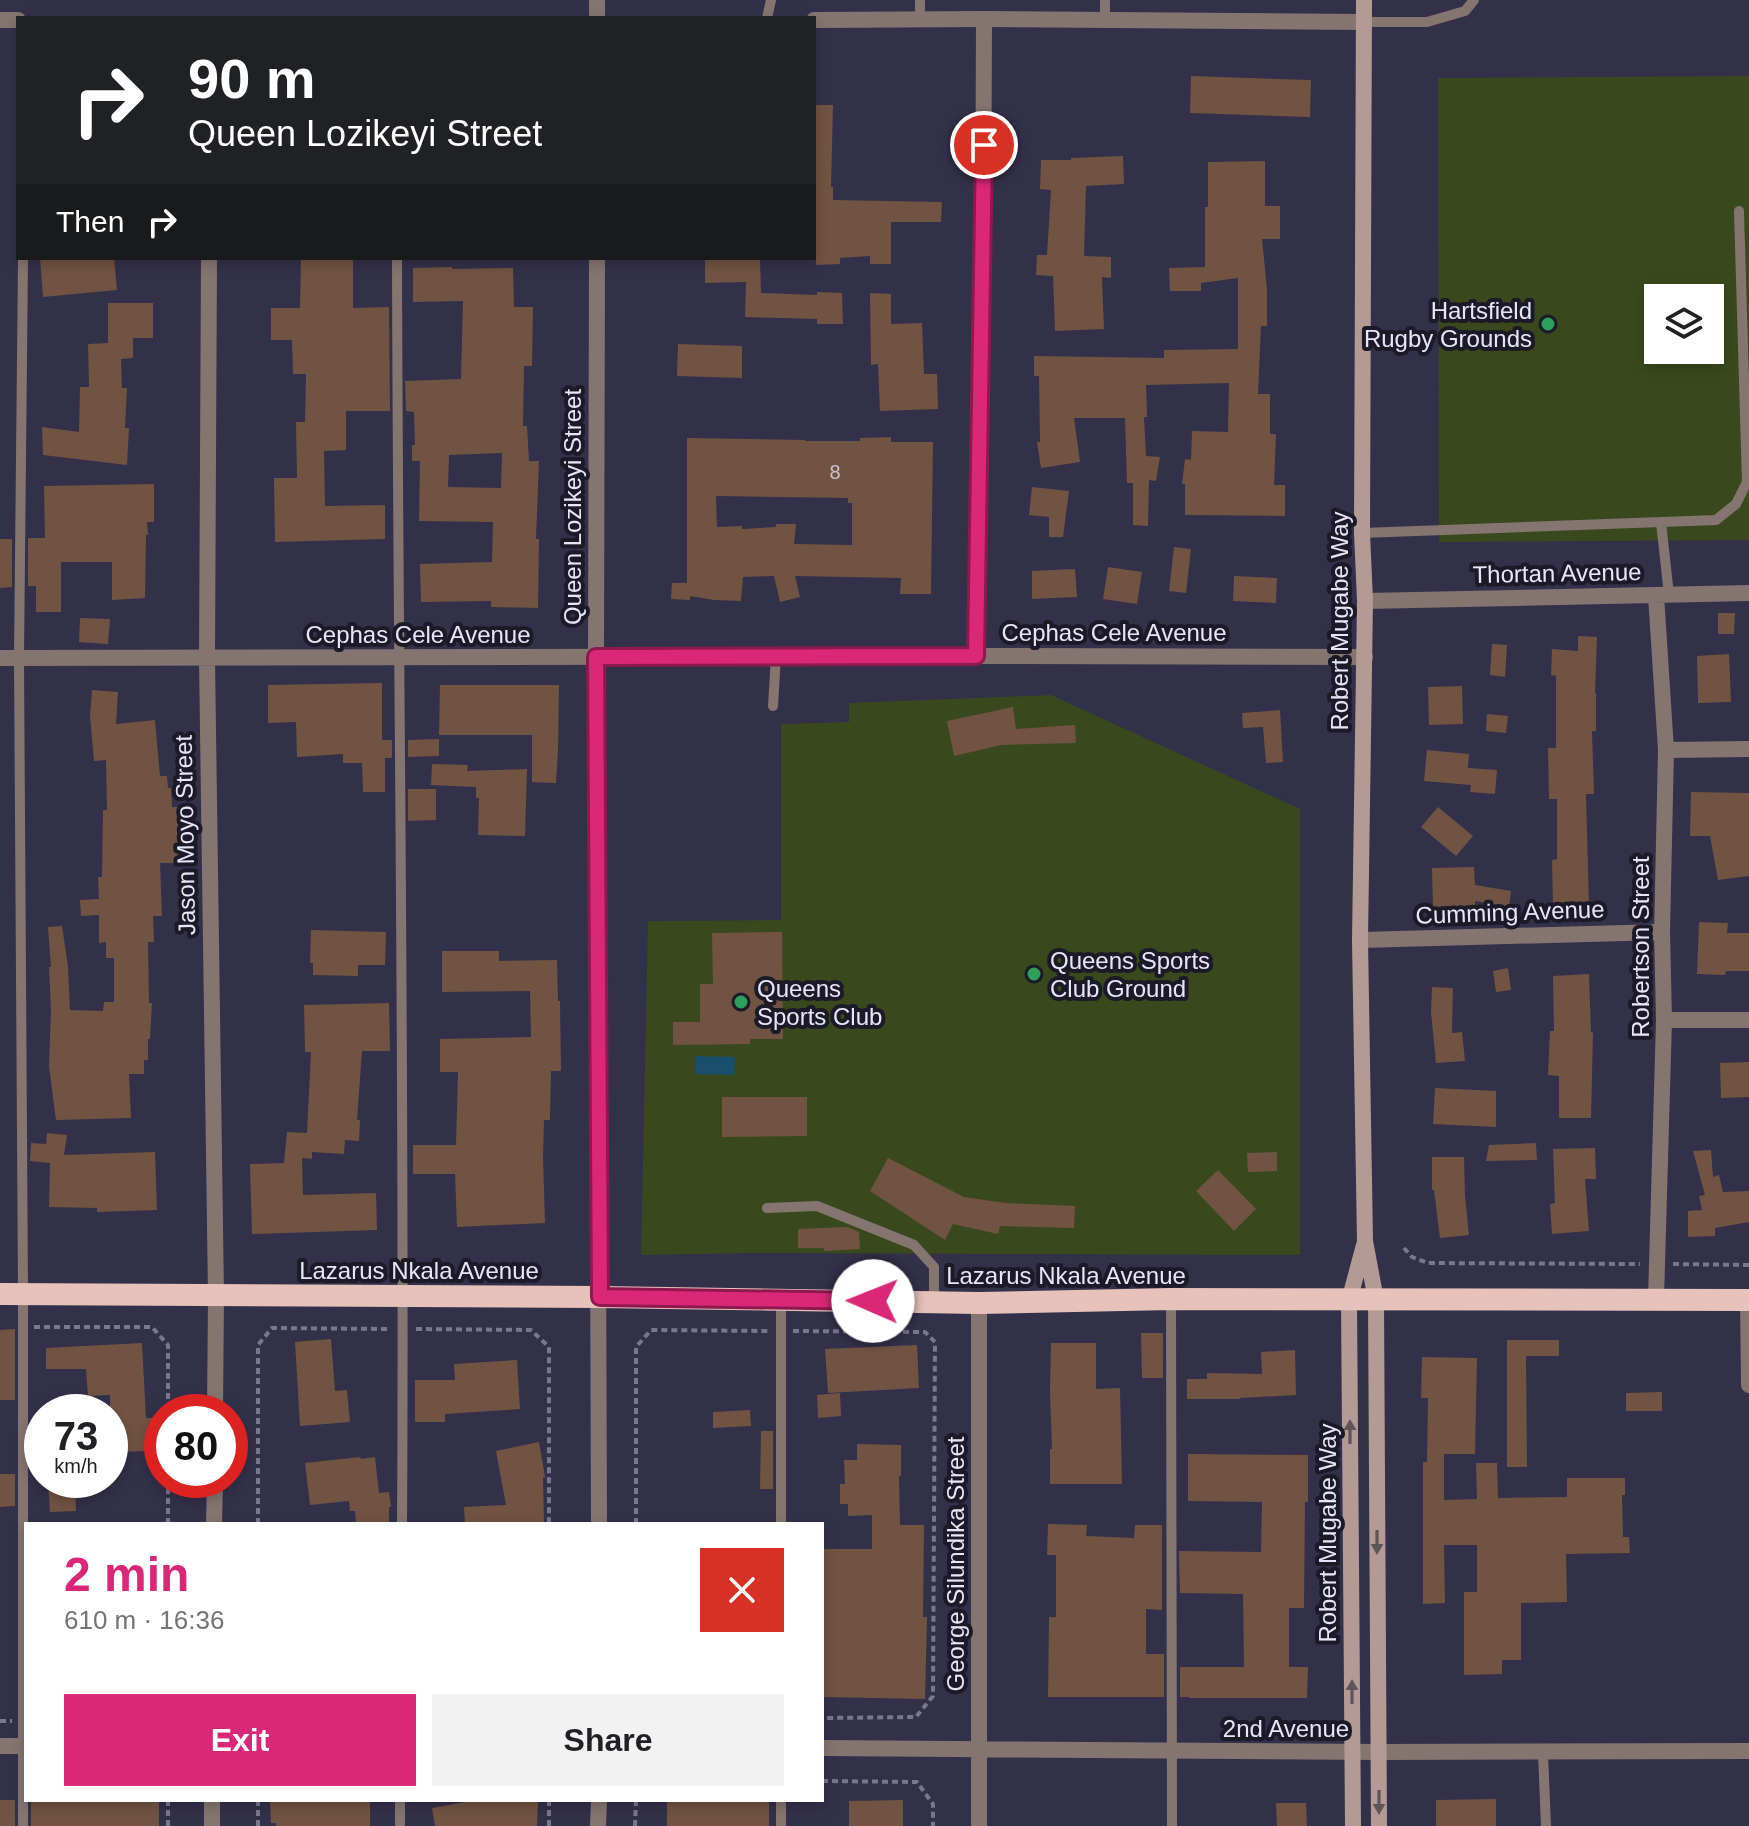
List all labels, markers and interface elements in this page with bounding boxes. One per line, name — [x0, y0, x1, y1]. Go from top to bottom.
text: 90 m — [188, 47, 316, 110]
icon: right — [56, 48, 160, 152]
pin — [950, 111, 1018, 179]
text: Queen Lozikeyi Street — [188, 113, 542, 154]
icon: arrive — [962, 123, 1006, 167]
icon: right — [140, 200, 184, 244]
text: Then — [56, 205, 124, 238]
map controls — [1644, 284, 1724, 364]
button: layers — [1644, 284, 1724, 364]
place label: Hartsfield Rugby Grounds — [1364, 297, 1532, 352]
marker: Hartsfield Rugby Grounds — [1539, 315, 1557, 333]
street label: Queen Lozikeyi Street — [559, 389, 586, 625]
house number: 8 — [829, 461, 841, 483]
street label: Robert Mugabe Way — [1326, 511, 1353, 731]
street label: Thortan Avenue — [1472, 558, 1642, 588]
street label: Cephas Cele Avenue — [1001, 619, 1227, 646]
street label: Cephas Cele Avenue — [305, 621, 531, 648]
street label: Jason Moyo Street — [170, 734, 200, 935]
street label: Robertson Street — [1627, 856, 1654, 1038]
street label: Cumming Avenue — [1415, 895, 1605, 929]
place label: Queens Sports Club Ground — [1050, 947, 1210, 1002]
marker: Queens Sports Club Ground — [1025, 965, 1043, 983]
place label: Queens Sports Club — [757, 975, 882, 1030]
marker: Queens Sports Club — [732, 993, 750, 1011]
street label: Lazarus Nkala Avenue — [299, 1257, 539, 1284]
position arrow — [831, 1259, 915, 1343]
street label: Lazarus Nkala Avenue — [946, 1262, 1186, 1289]
speed limit sign: 80 — [144, 1394, 248, 1498]
text: 73 — [54, 1414, 98, 1458]
one-way arrow — [1344, 1419, 1356, 1444]
street label: Robert Mugabe Way — [1314, 1423, 1341, 1643]
street label: George Silundika Street — [942, 1436, 969, 1691]
text: km/h — [54, 1455, 98, 1477]
one-way arrow — [1371, 1530, 1383, 1555]
text: 2 min — [64, 1548, 189, 1601]
button: close — [700, 1548, 784, 1632]
text: 610 m · 16:36 — [64, 1605, 224, 1635]
one-way arrow — [1346, 1679, 1358, 1704]
button: Exit — [64, 1694, 416, 1786]
button: Share — [432, 1694, 784, 1786]
street label: 2nd Avenue — [1223, 1715, 1349, 1742]
one-way arrow — [1373, 1790, 1385, 1815]

